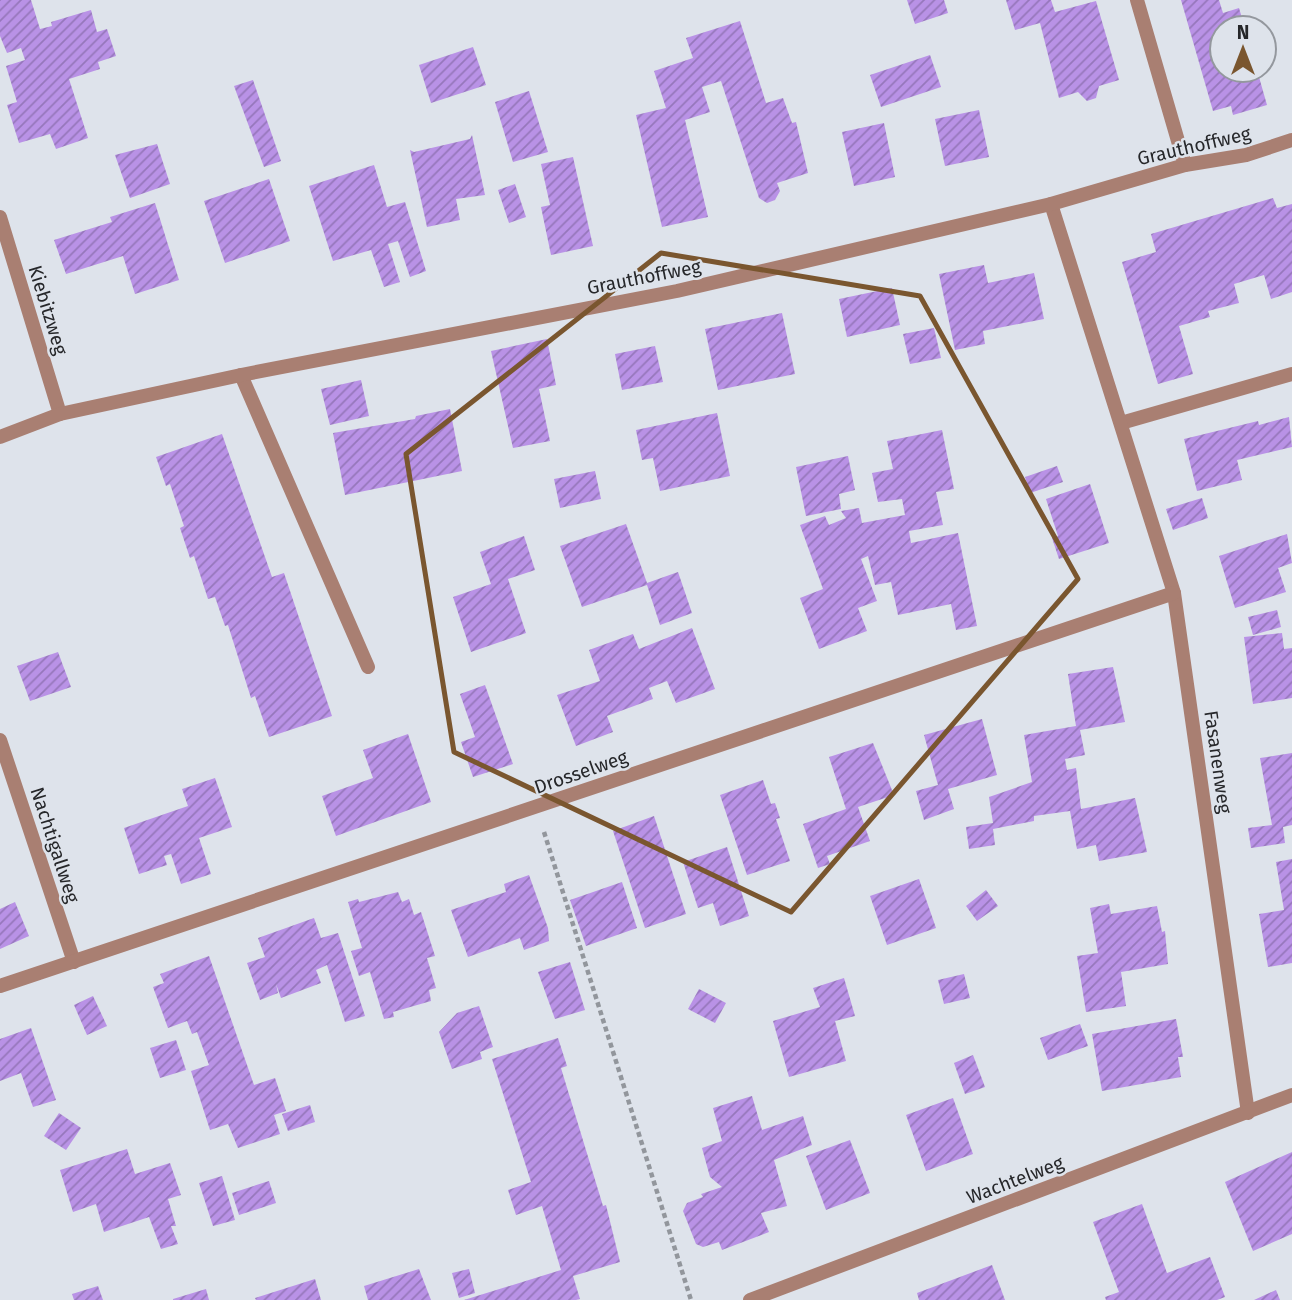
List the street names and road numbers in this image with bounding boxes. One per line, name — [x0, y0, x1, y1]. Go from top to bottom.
street label: Grauthoffweg — [1135, 122, 1253, 170]
street label: Grauthoffweg — [585, 255, 703, 299]
street label: Kiebitzweg — [23, 262, 73, 358]
street label: Fasanenweg — [1199, 709, 1237, 815]
street label: Drosselweg — [531, 745, 631, 799]
street label: Nachtigallweg — [25, 784, 85, 906]
street label: Wachtelweg — [963, 1151, 1067, 1209]

